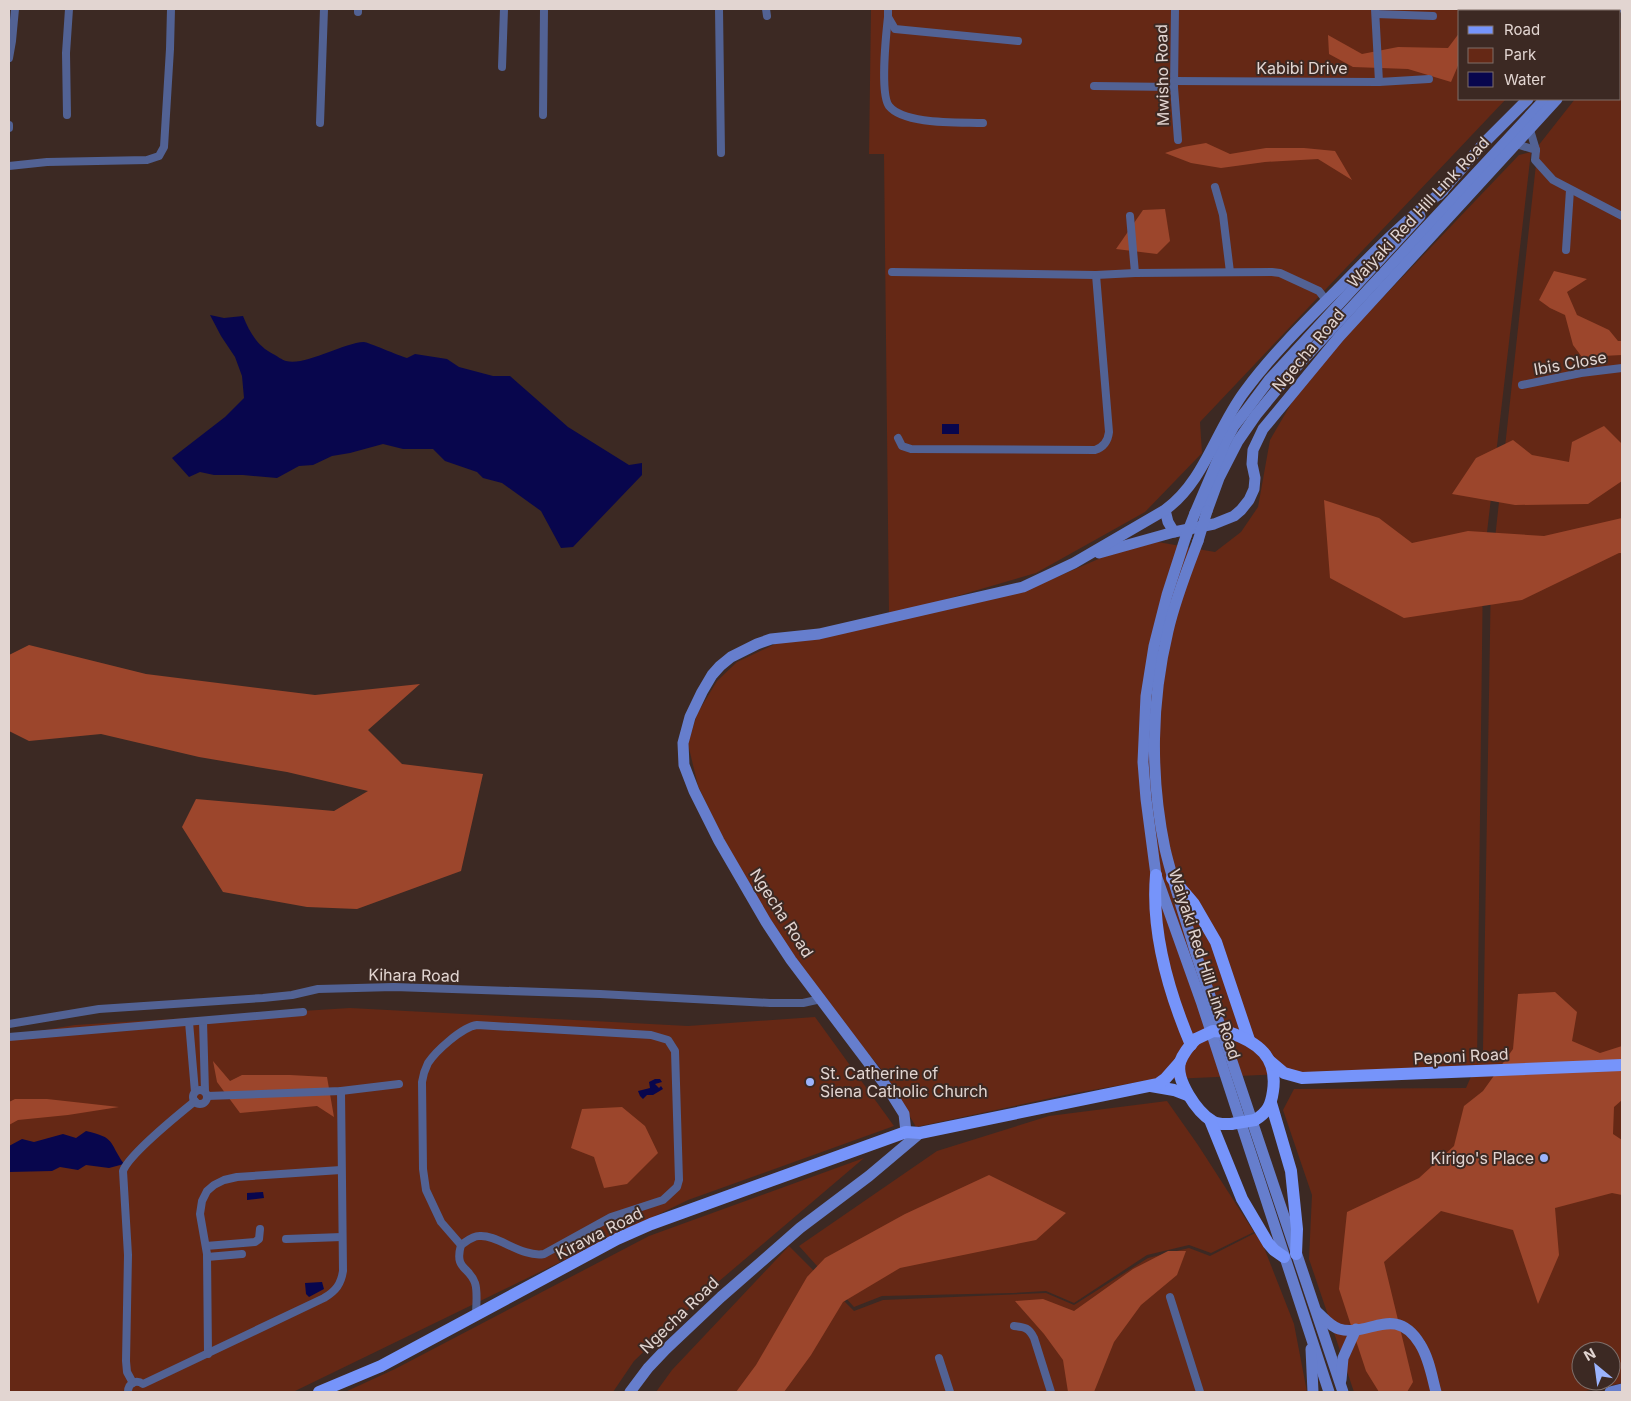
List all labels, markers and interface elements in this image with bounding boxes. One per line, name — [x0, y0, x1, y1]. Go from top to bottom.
legend — [1458, 10, 1621, 100]
text: Road — [1504, 20, 1540, 39]
street label: Mwisho Road — [1151, 24, 1173, 126]
text: Park — [1504, 45, 1537, 64]
street label: Kabibi Drive — [1256, 58, 1348, 78]
text: Water — [1504, 70, 1546, 89]
street label: Waiyaki Red Hill Link Road — [1343, 132, 1493, 292]
street label: Ngecha Road — [1268, 305, 1348, 395]
street label: Ibis Close — [1532, 347, 1608, 379]
street label: Ngecha Road — [746, 865, 818, 961]
street label: Waiyaki Red Hill Link Road — [1165, 866, 1245, 1062]
street label: Kihara Road — [368, 964, 460, 986]
street label: Peponi Road — [1413, 1044, 1509, 1068]
place label: St. Catherine of Siena Catholic Church — [820, 1063, 988, 1101]
marker: St. Catherine of Siena Catholic Church — [804, 1076, 816, 1088]
place label: Kirigo's Place — [1431, 1148, 1534, 1168]
marker: Kirigo's Place — [1538, 1152, 1550, 1164]
street label: Kirawa Road — [552, 1203, 646, 1263]
street label: Ngecha Road — [635, 1272, 723, 1358]
north arrow — [1571, 1341, 1621, 1391]
text: N — [1581, 1344, 1598, 1364]

